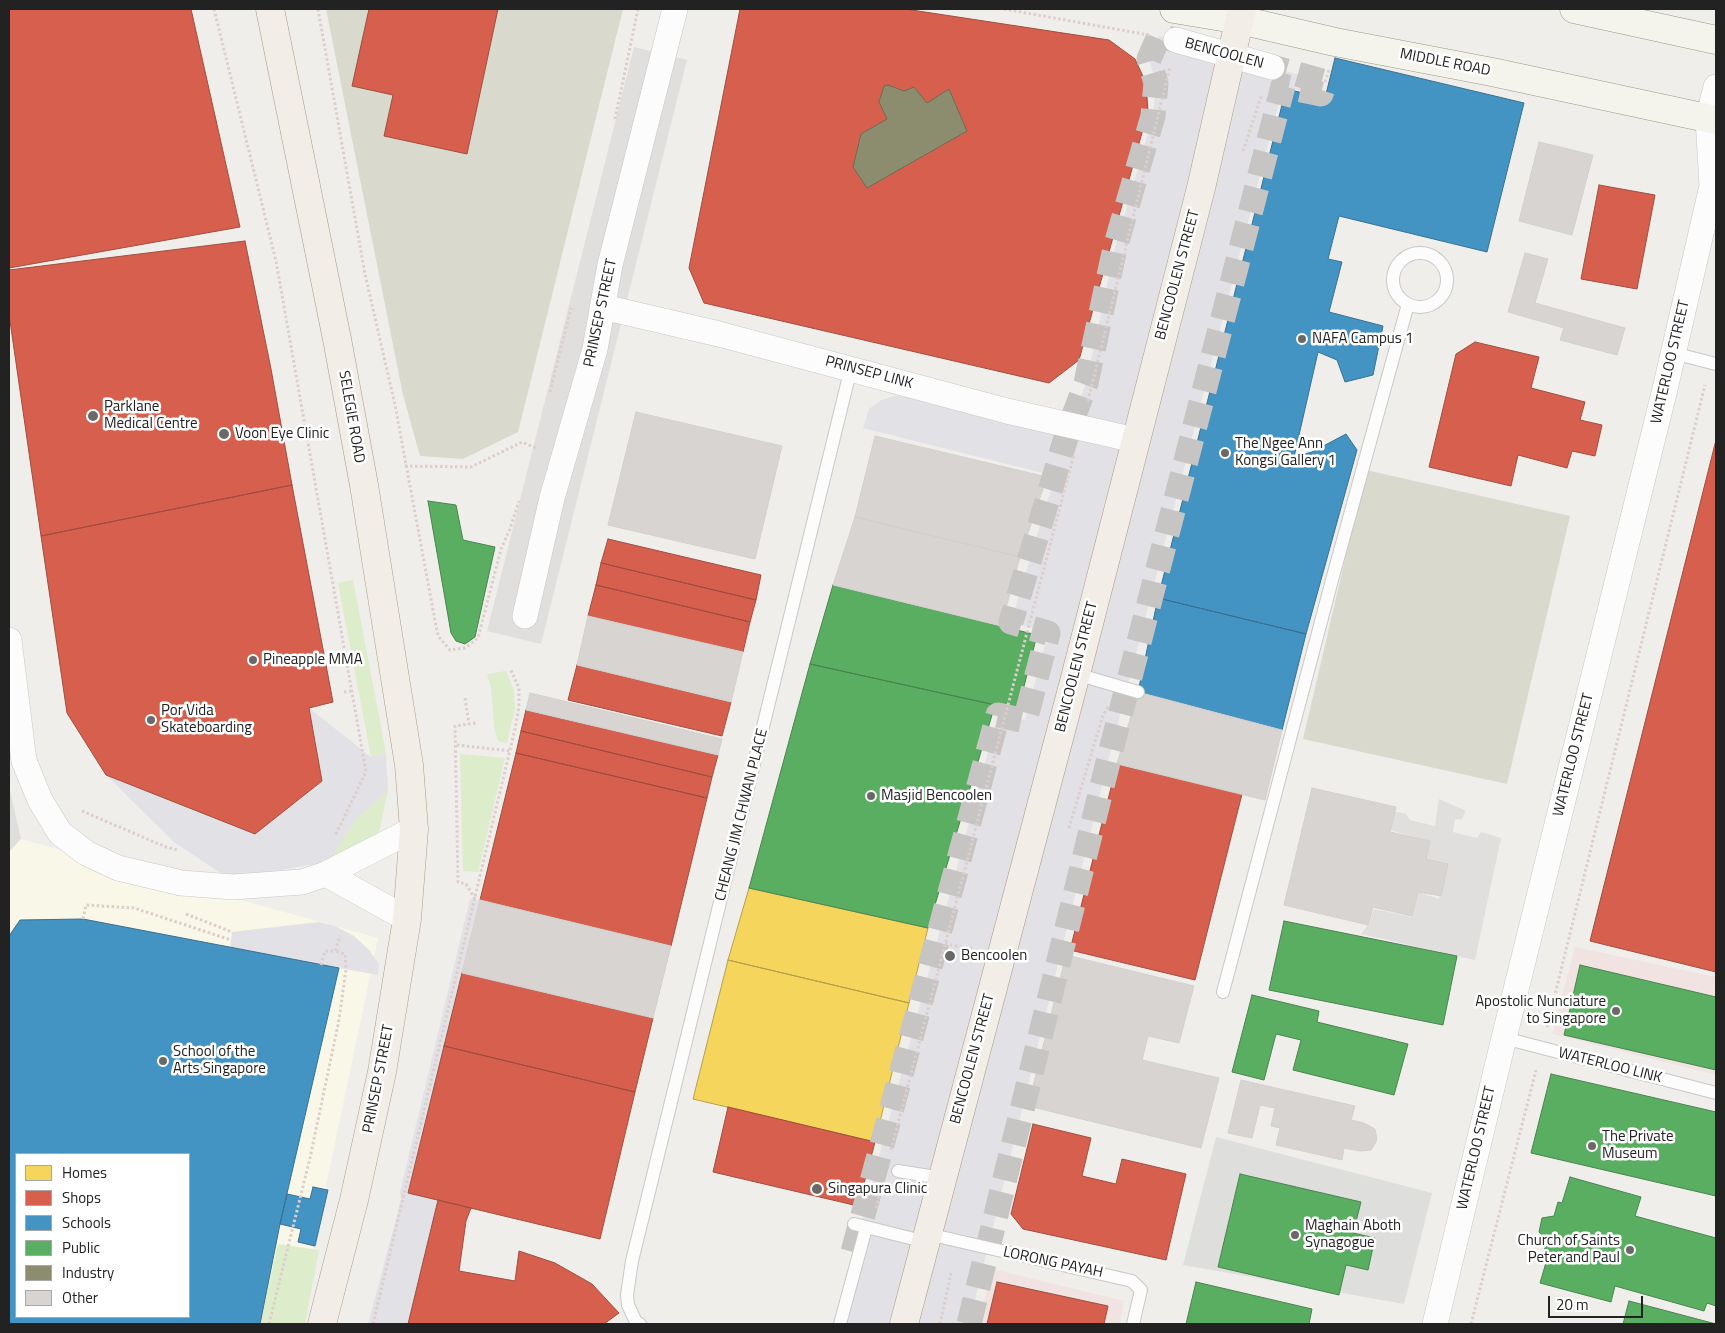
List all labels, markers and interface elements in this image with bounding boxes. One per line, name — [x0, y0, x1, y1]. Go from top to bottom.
street label: BENCOOLEN — [1183, 35, 1265, 73]
street label: MIDDLE ROAD — [1398, 45, 1492, 81]
street label: BENCOOLEN STREET — [1152, 208, 1204, 342]
street label: PRINSEP STREET — [581, 257, 621, 369]
street label: WATERLOO STREET — [1648, 298, 1694, 426]
place label: NAFA Campus 1 — [1312, 330, 1413, 348]
marker: NAFA Campus 1 — [1296, 333, 1308, 345]
street label: PRINSEP LINK — [823, 353, 915, 393]
street label: SELEGIE ROAD — [334, 369, 368, 465]
place label: Parklane Medical Centre — [104, 398, 198, 433]
marker: Parklane Medical Centre — [86, 409, 100, 423]
place label: Voon Eye Clinic — [235, 425, 329, 443]
marker: Voon Eye Clinic — [217, 427, 231, 441]
place label: The Ngee Ann Kongsi Gallery 1 — [1235, 435, 1336, 470]
marker: The Ngee Ann Kongsi Gallery 1 — [1219, 447, 1231, 459]
street label: BENCOOLEN STREET — [1052, 600, 1102, 734]
place label: Pineapple MMA — [263, 651, 363, 669]
marker: Pineapple MMA — [247, 654, 259, 666]
street label: WATERLOO STREET — [1550, 692, 1598, 818]
place label: Por Vida Skateboarding — [161, 702, 252, 737]
marker: Por Vida Skateboarding — [145, 714, 157, 726]
street label: CHEANG JIM CHWAN PLACE — [712, 727, 772, 903]
place label: Masjid Bencoolen — [881, 787, 992, 805]
marker: Masjid Bencoolen — [865, 790, 877, 802]
place label: Bencoolen — [961, 947, 1027, 965]
marker: Bencoolen — [943, 949, 957, 963]
street label: BENCOOLEN STREET — [947, 992, 999, 1126]
place label: Apostolic Nunciature to Singapore — [1475, 993, 1606, 1028]
marker: Apostolic Nunciature to Singapore — [1610, 1005, 1622, 1017]
street label: PRINSEP STREET — [360, 1023, 398, 1135]
place label: School of the Arts Singapore — [173, 1043, 266, 1078]
street label: WATERLOO LINK — [1556, 1044, 1664, 1088]
marker: School of the Arts Singapore — [157, 1055, 169, 1067]
street label: WATERLOO STREET — [1454, 1084, 1500, 1212]
place label: The Private Museum — [1602, 1128, 1674, 1163]
marker: The Private Museum — [1586, 1140, 1598, 1152]
legend — [15, 1153, 190, 1318]
text: Homes — [62, 1161, 107, 1184]
place label: Singapura Clinic — [828, 1180, 927, 1198]
marker: Singapura Clinic — [810, 1182, 824, 1196]
text: Shops — [62, 1186, 101, 1209]
text: Schools — [62, 1211, 111, 1234]
place label: Maghain Aboth Synagogue — [1305, 1217, 1401, 1252]
marker: Maghain Aboth Synagogue — [1289, 1229, 1301, 1241]
place label: Church of Saints Peter and Paul — [1518, 1232, 1620, 1267]
text: Public — [62, 1236, 100, 1259]
street label: LORONG PAYAH — [1001, 1244, 1105, 1282]
marker: Church of Saints Peter and Paul — [1624, 1244, 1636, 1256]
text: Industry — [62, 1261, 114, 1284]
text: Other — [62, 1286, 98, 1309]
scale bar — [1550, 1286, 1645, 1318]
text: 20 m — [1556, 1293, 1589, 1316]

